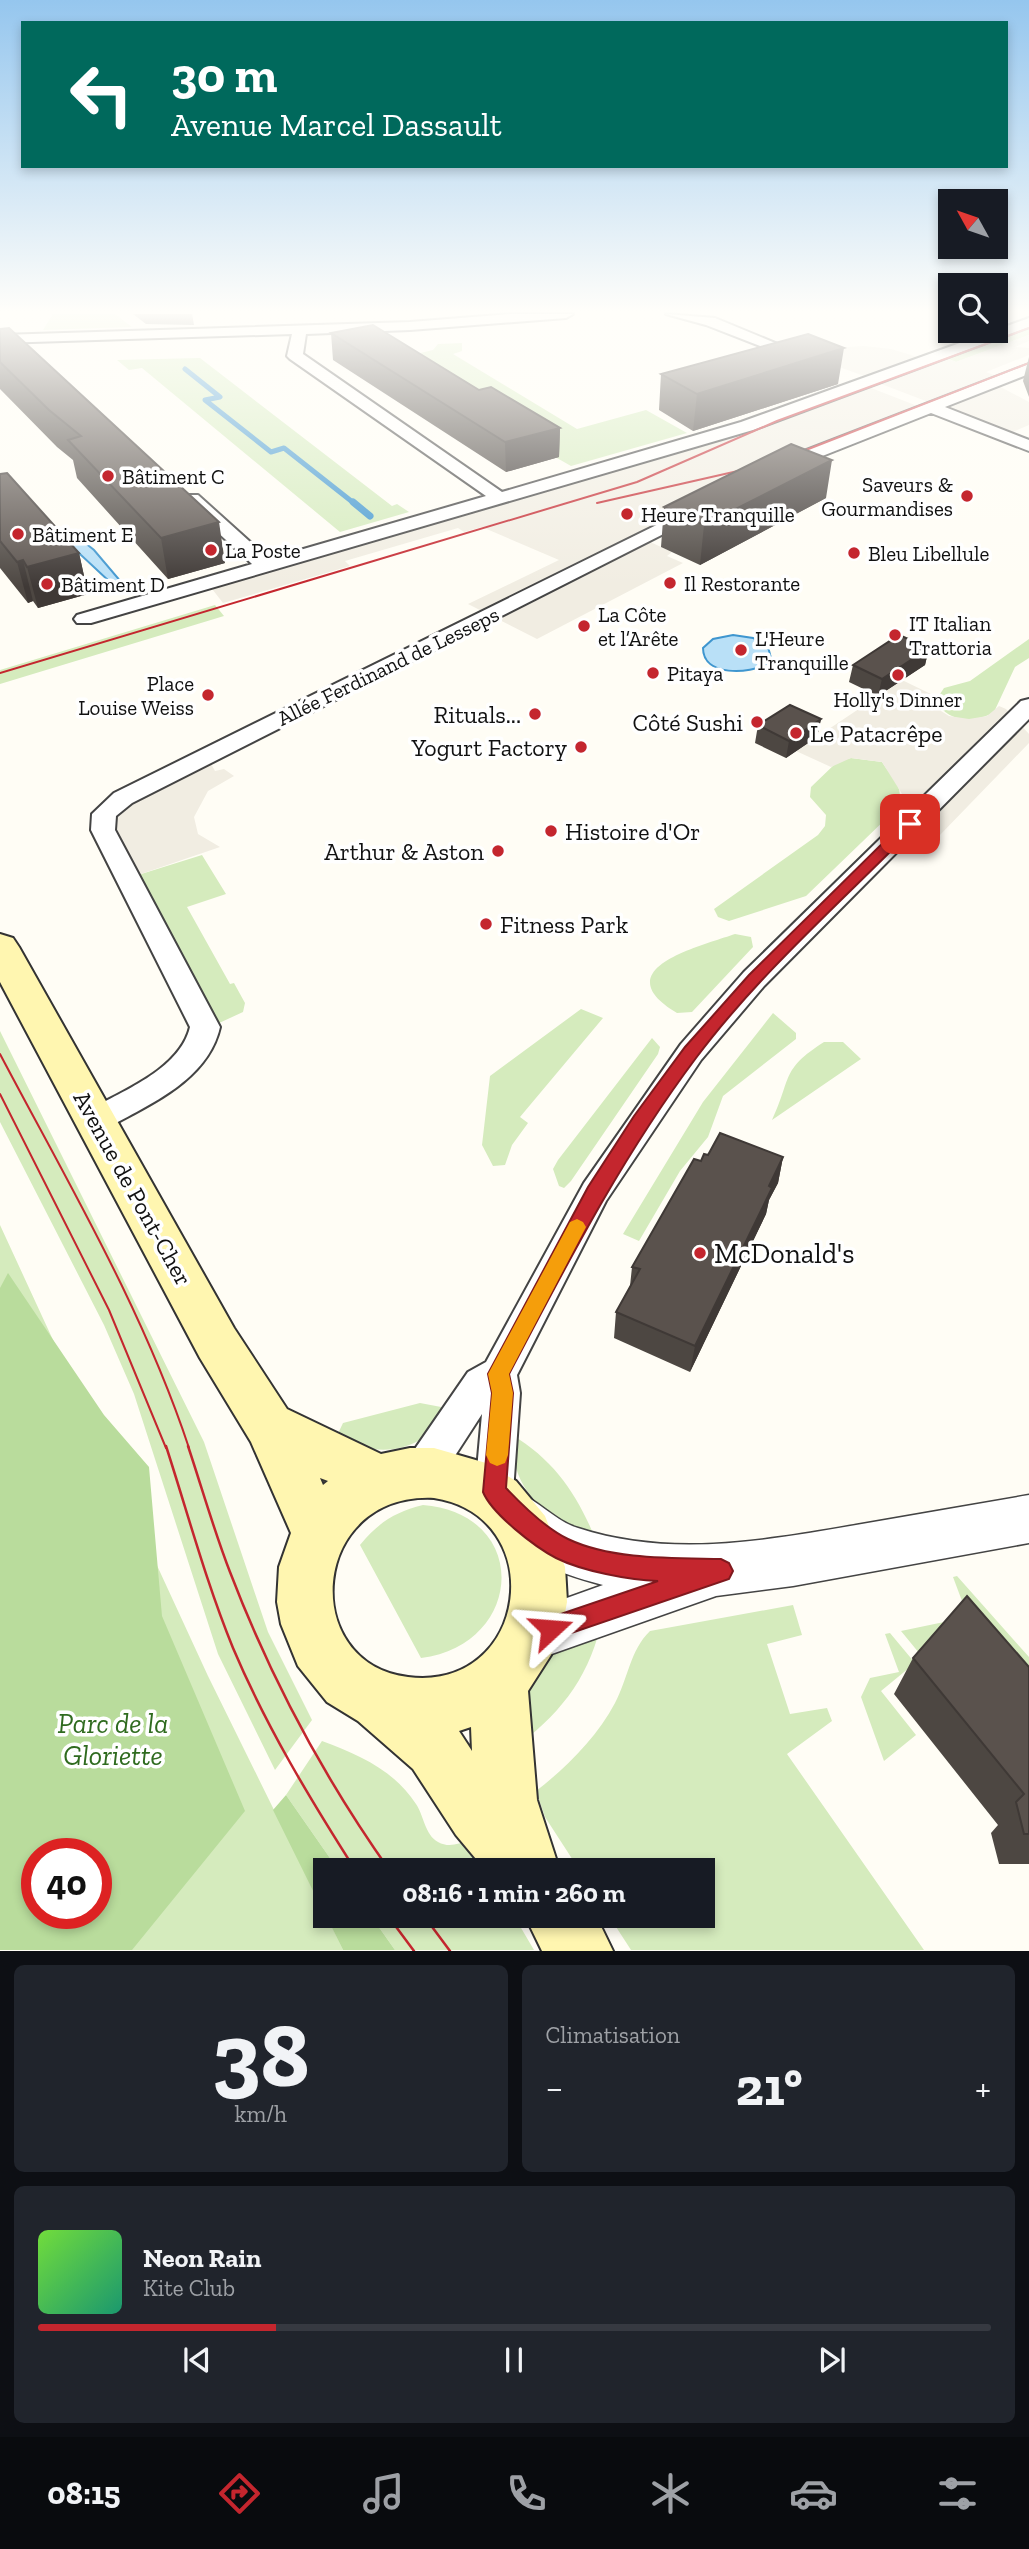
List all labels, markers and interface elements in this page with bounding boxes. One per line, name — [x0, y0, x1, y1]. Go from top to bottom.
text: 30 m — [171, 46, 277, 105]
icon: left — [56, 49, 147, 140]
text: Avenue Marcel Dassault — [171, 106, 502, 144]
north arrow — [938, 189, 1008, 259]
map controls — [938, 189, 1008, 343]
button: search — [938, 273, 1008, 343]
place label: Bâtiment C — [122, 464, 225, 489]
marker: Bâtiment C — [100, 468, 116, 484]
place label: Saveurs & Gourmandises — [821, 472, 953, 521]
marker: Saveurs & Gourmandises — [959, 488, 975, 504]
place label: Heure Tranquille — [641, 502, 795, 527]
marker: Heure Tranquille — [619, 506, 635, 522]
place label: Bâtiment E — [32, 522, 133, 547]
marker: Bâtiment E — [10, 526, 26, 542]
place label: La Poste — [225, 538, 301, 563]
place label: Bleu Libellule — [868, 541, 990, 566]
marker: La Poste — [203, 542, 219, 558]
marker: Bleu Libellule — [846, 545, 862, 561]
place label: Il Restorante — [684, 571, 800, 596]
place label: Bâtiment D — [61, 572, 165, 597]
marker: Il Restorante — [662, 575, 678, 591]
marker: Bâtiment D — [39, 576, 55, 592]
street label: Allée Ferdinand de Lesseps — [273, 601, 503, 731]
place label: La Côte et l’Arête — [598, 602, 679, 651]
place label: IT Italian Trattoria — [909, 611, 992, 660]
marker: La Côte et l’Arête — [576, 618, 592, 634]
place label: L'Heure Tranquille — [755, 626, 849, 675]
marker: IT Italian Trattoria — [887, 627, 903, 643]
marker: L'Heure Tranquille — [733, 642, 749, 658]
place label: Pitaya — [667, 661, 723, 686]
marker: Pitaya — [645, 665, 661, 681]
marker: Holly's Dinner — [890, 667, 906, 683]
place label: Place Louise Weiss — [78, 671, 194, 720]
marker: Place Louise Weiss — [200, 687, 216, 703]
place label: Holly's Dinner — [833, 687, 963, 712]
place label: Rituals... — [433, 700, 521, 729]
marker: Rituals... — [527, 706, 543, 722]
place label: Côté Sushi — [633, 708, 743, 737]
marker: Côté Sushi — [749, 714, 765, 730]
place label: Le Patacrêpe — [810, 719, 942, 748]
marker: Le Patacrêpe — [788, 725, 804, 741]
place label: Yogurt Factory — [410, 733, 568, 762]
marker: Yogurt Factory — [573, 739, 589, 755]
pin — [880, 794, 940, 854]
icon: arrive — [891, 805, 929, 843]
place label: Histoire d'Or — [565, 817, 700, 846]
marker: Histoire d'Or — [543, 823, 559, 839]
place label: Arthur & Aston — [324, 837, 484, 866]
marker: Arthur & Aston — [490, 843, 506, 859]
place label: Fitness Park — [500, 910, 629, 939]
marker: Fitness Park — [478, 916, 494, 932]
street label: Avenue de Pont-Cher — [67, 1086, 199, 1290]
place label: McDonald's — [714, 1237, 854, 1270]
marker: McDonald's — [692, 1245, 708, 1261]
position arrow — [514, 1592, 588, 1666]
park label: Parc de la Gloriette — [58, 1707, 168, 1772]
speed limit sign: 40 — [21, 1838, 112, 1929]
text: 08:16 · 1 min · 260 m — [402, 1877, 626, 1909]
text: 38 — [212, 2000, 310, 2109]
text: Climatisation — [546, 2021, 680, 2049]
text: 21° — [736, 2056, 803, 2118]
text: − — [546, 2065, 563, 2111]
text: + — [975, 2065, 991, 2111]
text: km/h — [235, 2100, 287, 2128]
text: Neon Rain — [143, 2242, 261, 2274]
text: Kite Club — [143, 2274, 235, 2302]
icon: previous — [178, 2341, 216, 2379]
icon: pause — [495, 2341, 533, 2379]
icon: next — [813, 2341, 851, 2379]
icon: directions — [215, 2469, 264, 2518]
icon: music — [359, 2469, 408, 2518]
icon: phone — [502, 2469, 551, 2518]
icon: climate — [646, 2469, 695, 2518]
icon: car — [789, 2469, 838, 2518]
icon: filters — [933, 2469, 982, 2518]
text: 08:15 — [47, 2474, 121, 2512]

